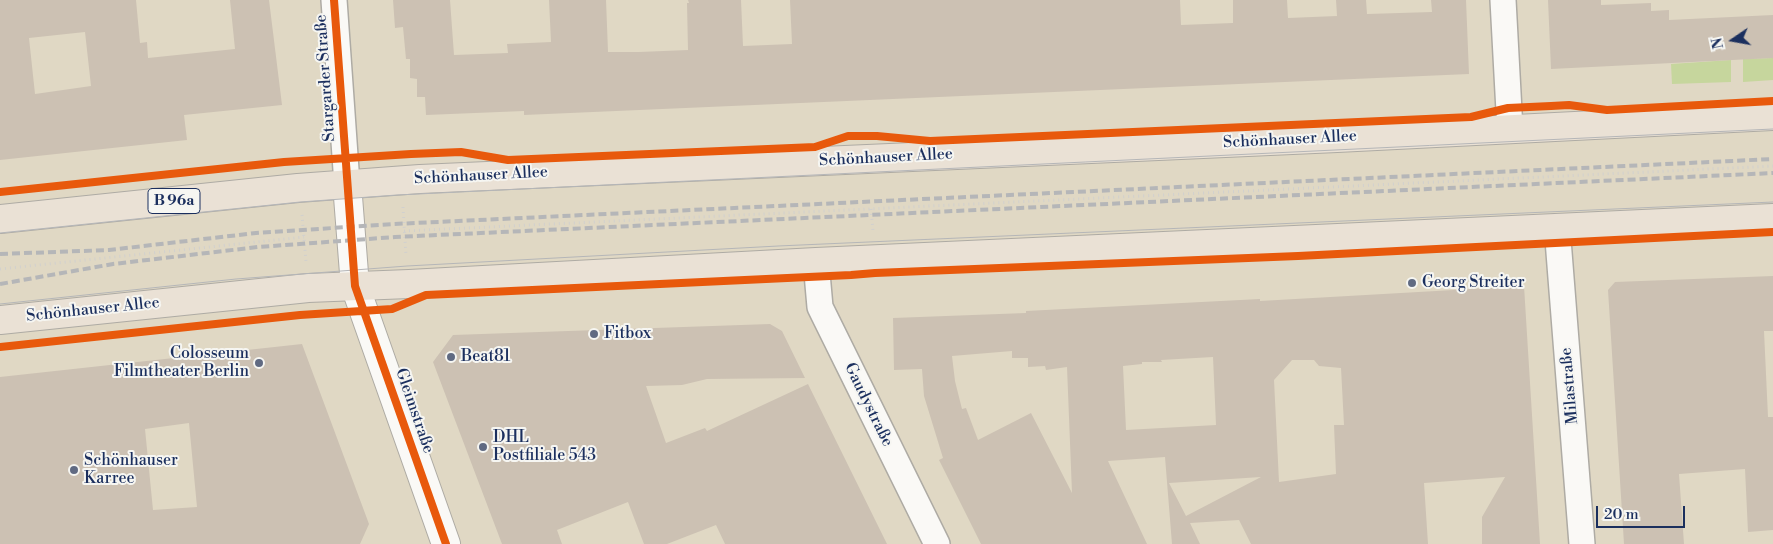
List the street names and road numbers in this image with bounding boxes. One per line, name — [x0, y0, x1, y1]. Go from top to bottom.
street label: Stargarder Straße — [312, 14, 340, 142]
street label: Schönhauser Allee — [1223, 127, 1357, 153]
street label: Schönhauser Allee — [819, 145, 953, 171]
street label: Schönhauser Allee — [414, 163, 548, 189]
road number: B 96a — [148, 188, 200, 214]
street label: Schönhauser Allee — [25, 293, 161, 327]
street label: Milastraße — [1557, 347, 1583, 425]
street label: Gaudystraße — [839, 360, 897, 450]
street label: Gleimstraße — [390, 366, 438, 456]

